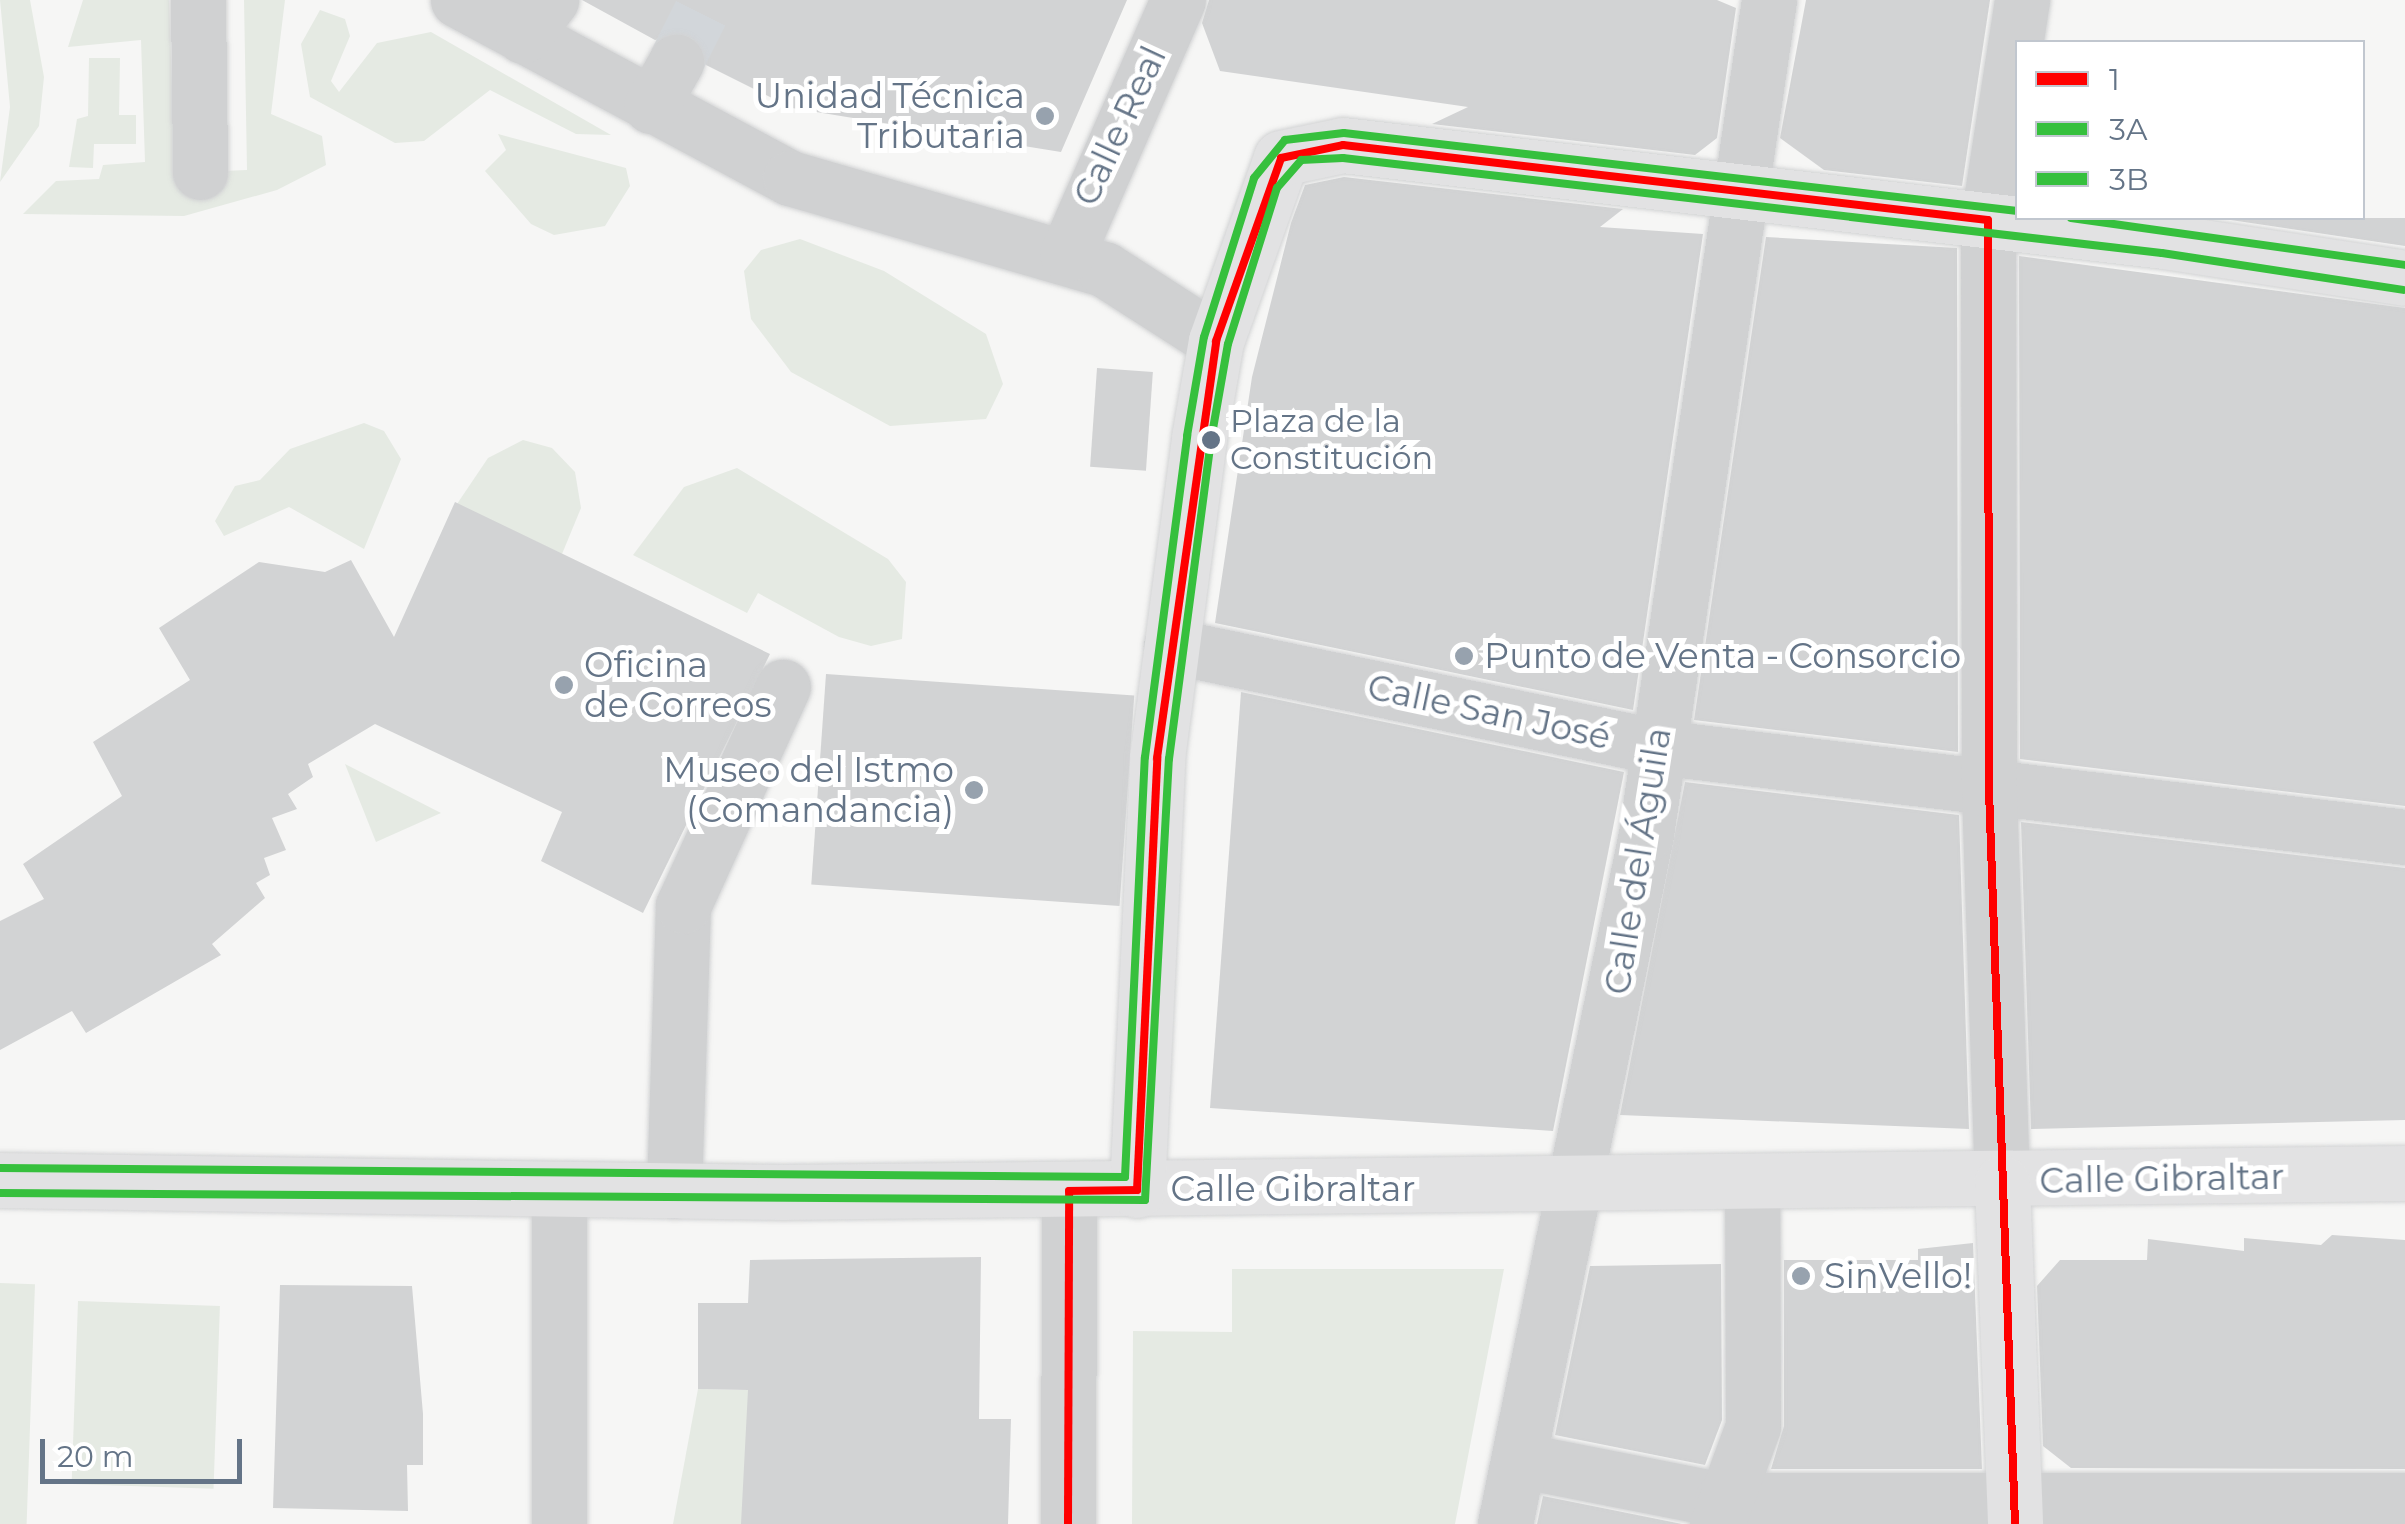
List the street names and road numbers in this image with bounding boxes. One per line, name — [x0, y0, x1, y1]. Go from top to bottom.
street label: Calle Real — [1065, 40, 1175, 212]
street label: Calle San José — [1364, 666, 1614, 758]
street label: Calle del Águila — [1596, 725, 1680, 997]
street label: Calle Gibraltar — [2039, 1156, 2285, 1202]
street label: Calle Gibraltar — [1170, 1168, 1416, 1210]

